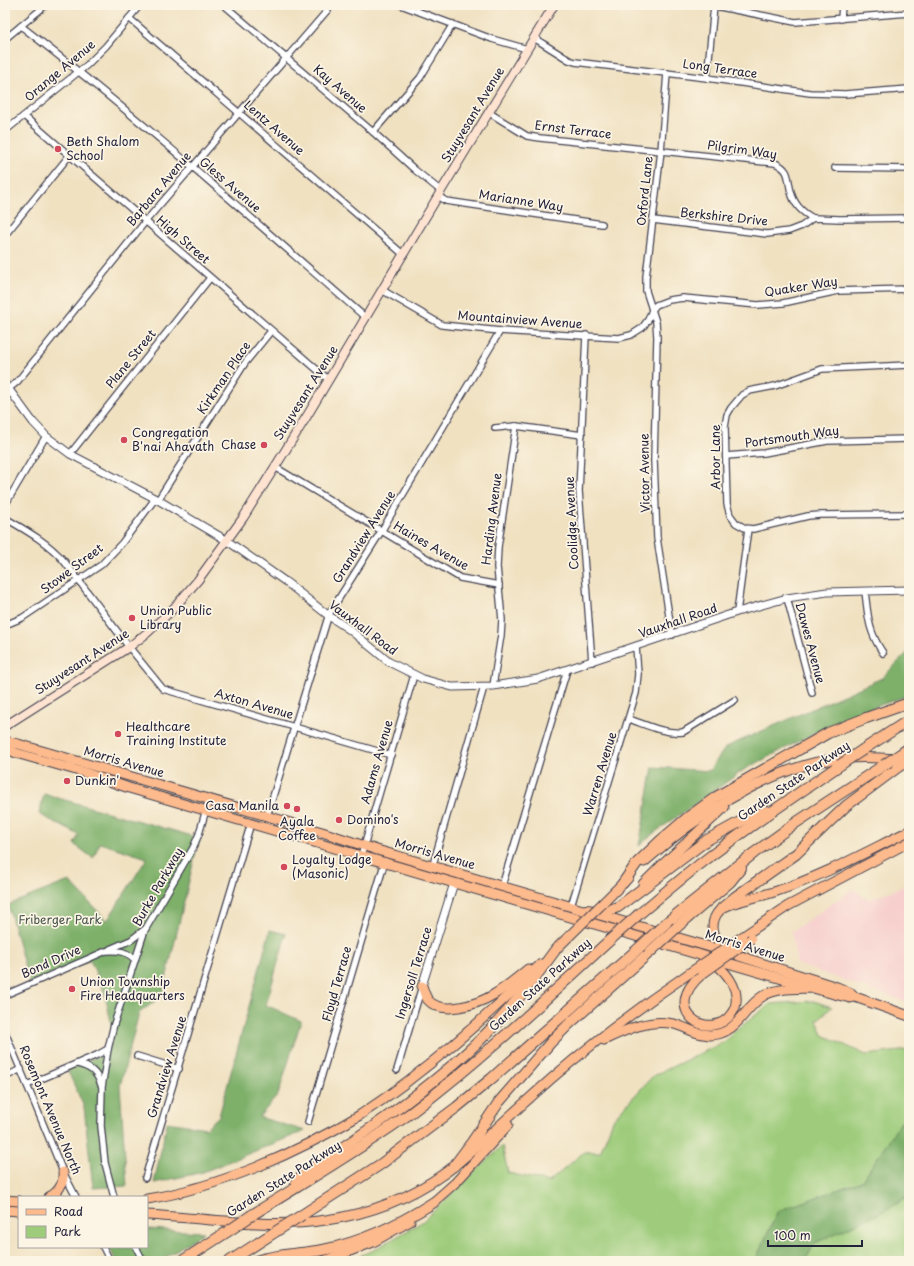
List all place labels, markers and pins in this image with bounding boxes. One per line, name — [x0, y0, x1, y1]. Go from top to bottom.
place label: Beth Shalom School — [66, 132, 139, 164]
marker: Beth Shalom School — [53, 144, 63, 154]
place label: Congregation B'nai Ahavath — [132, 423, 214, 455]
marker: Congregation B'nai Ahavath — [119, 435, 129, 445]
place label: Chase — [221, 435, 256, 453]
marker: Chase — [259, 440, 269, 450]
place label: Union Public Library — [140, 601, 212, 633]
marker: Union Public Library — [127, 613, 137, 623]
place label: Healthcare Training Institute — [126, 717, 227, 749]
marker: Healthcare Training Institute — [113, 729, 123, 739]
place label: Dunkin' — [75, 771, 119, 789]
marker: Dunkin' — [62, 776, 72, 786]
place label: Casa Manila — [205, 796, 279, 814]
marker: Casa Manila — [282, 801, 292, 811]
marker: Ayala Coffee — [292, 804, 302, 814]
place label: Domino's — [347, 810, 399, 828]
place label: Ayala Coffee — [278, 812, 316, 844]
marker: Domino's — [334, 815, 344, 825]
place label: Loyalty Lodge (Masonic) — [292, 850, 371, 882]
marker: Loyalty Lodge (Masonic) — [279, 862, 289, 872]
place label: Union Township Fire Headquarters — [80, 972, 185, 1004]
marker: Union Township Fire Headquarters — [67, 984, 77, 994]

